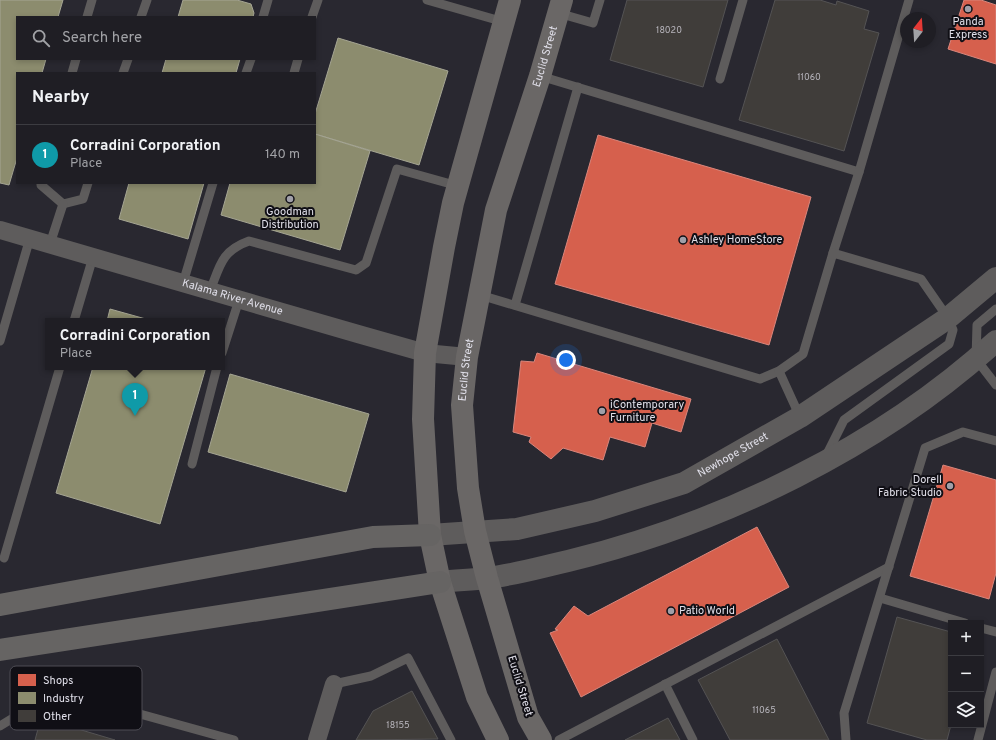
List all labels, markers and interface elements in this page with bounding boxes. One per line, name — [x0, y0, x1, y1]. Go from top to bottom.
marker: Panda Express — [963, 4, 973, 14]
north arrow — [900, 12, 936, 48]
place label: Panda Express — [949, 15, 987, 42]
search box — [16, 16, 316, 60]
street label: Euclid Street — [530, 24, 561, 89]
house number: 18020 — [656, 25, 682, 36]
icon: search — [30, 27, 52, 49]
text: Search here — [62, 29, 142, 48]
house number: 11060 — [797, 72, 821, 83]
text: Nearby — [32, 87, 89, 109]
text: Corradini Corporation — [70, 137, 221, 156]
text: 1 — [42, 147, 48, 163]
text: 140 m — [265, 147, 300, 163]
text: Place — [70, 156, 102, 172]
marker: Goodman Distribution — [285, 194, 295, 204]
place label: Goodman Distribution — [261, 205, 319, 232]
place label: Ashley HomeStore — [691, 233, 783, 247]
marker: Ashley HomeStore — [678, 235, 688, 245]
street label: Kalama River Avenue — [180, 276, 285, 319]
popup — [45, 318, 225, 370]
text: Corradini Corporation — [60, 327, 210, 346]
street label: Euclid Street — [455, 337, 477, 402]
text: Place — [60, 346, 92, 362]
your location — [556, 350, 576, 370]
pin: 1 — [122, 383, 148, 416]
place label: iContemporary Furniture — [610, 398, 684, 425]
marker: iContemporary Furniture — [597, 406, 607, 416]
street label: Newhope Street — [695, 429, 771, 481]
place label: Dorell Fabric Studio — [878, 473, 942, 500]
marker: Dorell Fabric Studio — [945, 481, 955, 491]
place label: Patio World — [679, 604, 735, 618]
marker: Patio World — [666, 606, 676, 616]
map controls — [948, 620, 984, 728]
button: + — [948, 620, 984, 656]
street label: Euclid Street — [504, 654, 536, 718]
button: − — [948, 656, 984, 692]
legend — [10, 666, 142, 730]
text: Shops — [43, 674, 73, 688]
text: Industry — [43, 692, 84, 706]
button: layers — [948, 692, 984, 728]
house number: 11065 — [752, 705, 776, 716]
text: Other — [43, 710, 72, 724]
house number: 18155 — [386, 720, 410, 731]

